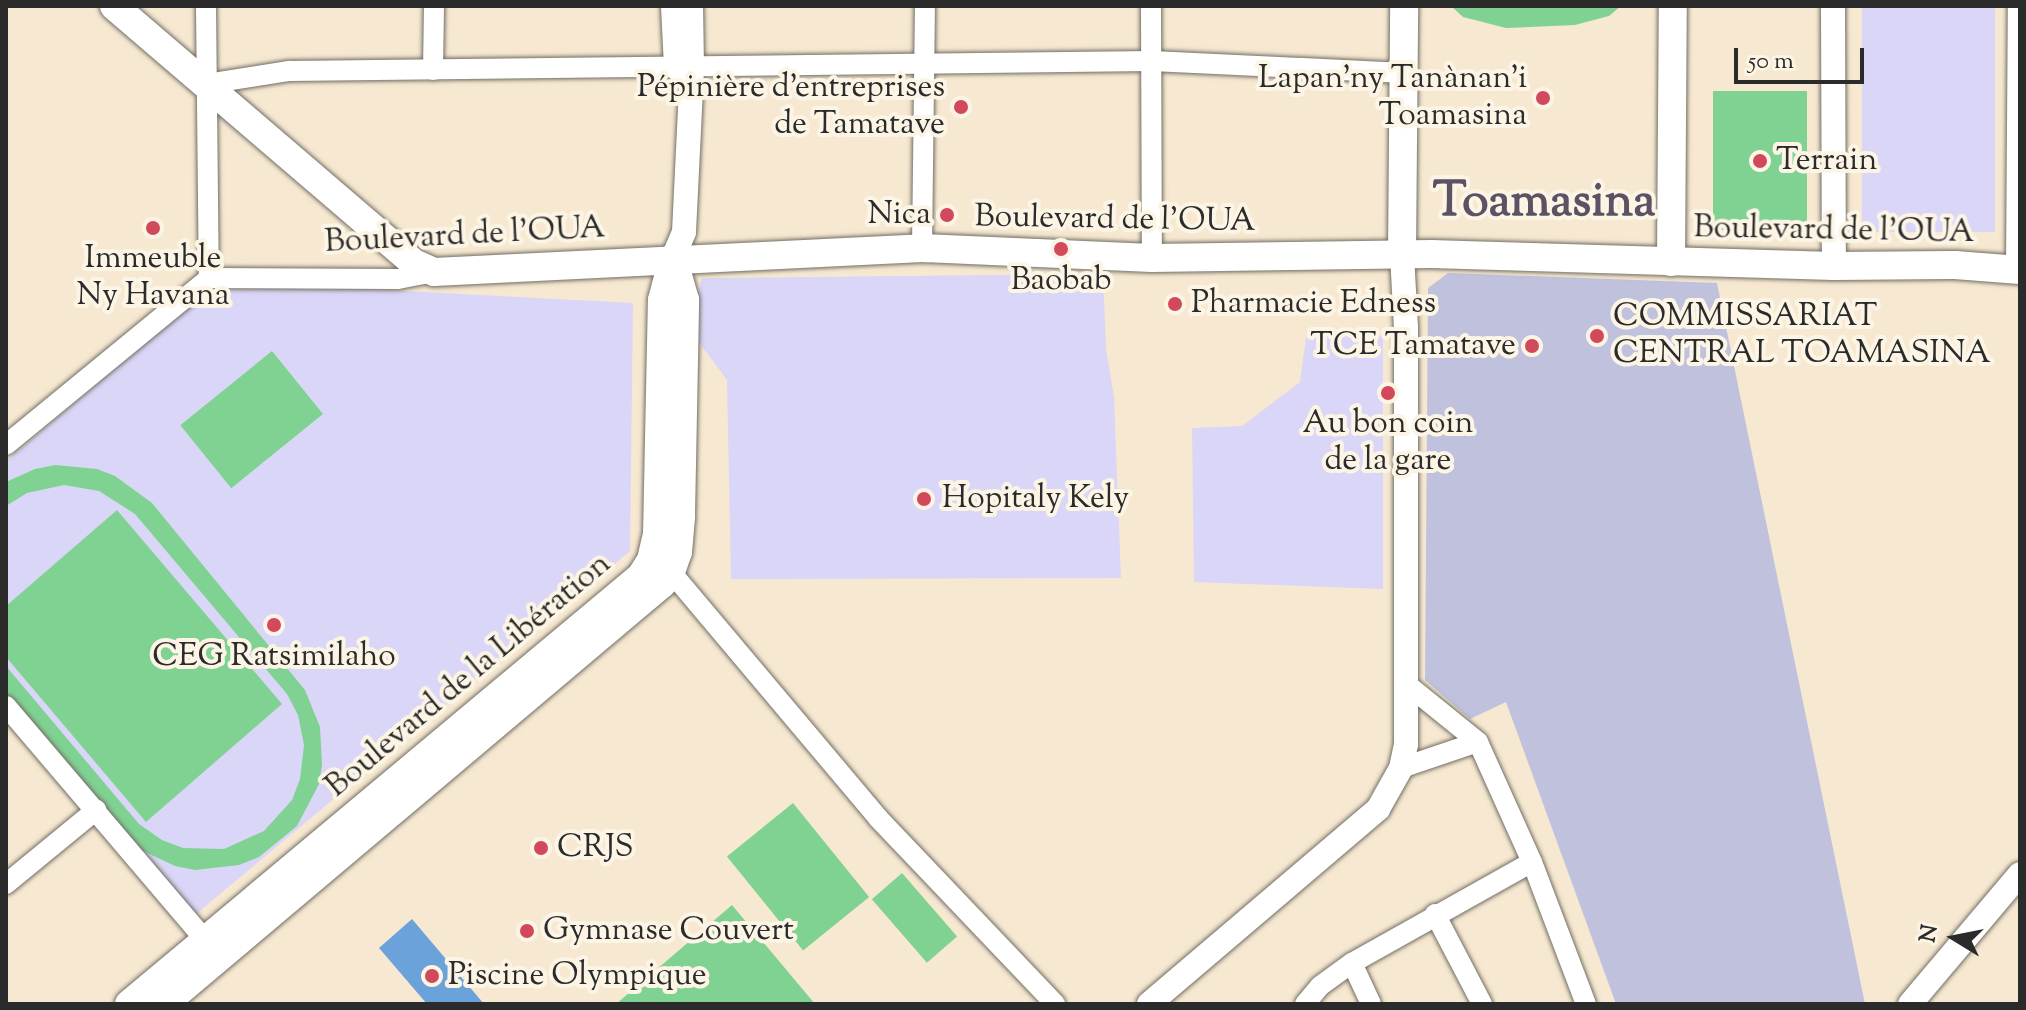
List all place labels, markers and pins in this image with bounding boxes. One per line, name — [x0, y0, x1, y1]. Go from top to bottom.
place label: Lapan'ny Tanànan'i Toamasina — [1258, 61, 1527, 136]
place label: Pépinière d'entreprises de Tamatave — [637, 70, 945, 145]
marker: Lapan'ny Tanànan'i Toamasina — [1534, 89, 1552, 107]
marker: Pépinière d'entreprises de Tamatave — [952, 98, 970, 116]
place label: Terrain — [1776, 142, 1877, 180]
marker: Terrain — [1751, 152, 1769, 170]
place label: Nica — [867, 196, 931, 234]
marker: Nica — [938, 206, 956, 224]
marker: Immeuble Ny Havana — [144, 219, 162, 237]
marker: Baobab — [1052, 240, 1070, 258]
place label: Immeuble Ny Havana — [77, 241, 229, 316]
place label: Baobab — [1010, 262, 1112, 300]
place label: Pharmacie Edness — [1191, 285, 1436, 323]
marker: Pharmacie Edness — [1166, 295, 1184, 313]
place label: COMMISSARIAT CENTRAL TOAMASINA — [1613, 299, 1991, 374]
place label: TCE Tamatave — [1310, 327, 1516, 365]
marker: COMMISSARIAT CENTRAL TOAMASINA — [1588, 327, 1606, 345]
marker: TCE Tamatave — [1523, 337, 1541, 355]
marker: Au bon coin de la gare — [1379, 384, 1397, 402]
place label: Au bon coin de la gare — [1303, 406, 1473, 481]
place label: Hopitaly Kely — [942, 480, 1129, 518]
marker: Hopitaly Kely — [913, 488, 935, 510]
marker: CEG Ratsimilaho — [265, 616, 283, 634]
place label: CEG Ratsimilaho — [152, 638, 396, 676]
place label: CRJS — [557, 829, 634, 867]
marker: CRJS — [532, 839, 550, 857]
place label: Gymnase Couvert — [543, 912, 794, 950]
marker: Gymnase Couvert — [518, 922, 536, 940]
place label: Piscine Olympique — [448, 957, 707, 995]
marker: Piscine Olympique — [423, 967, 441, 985]

